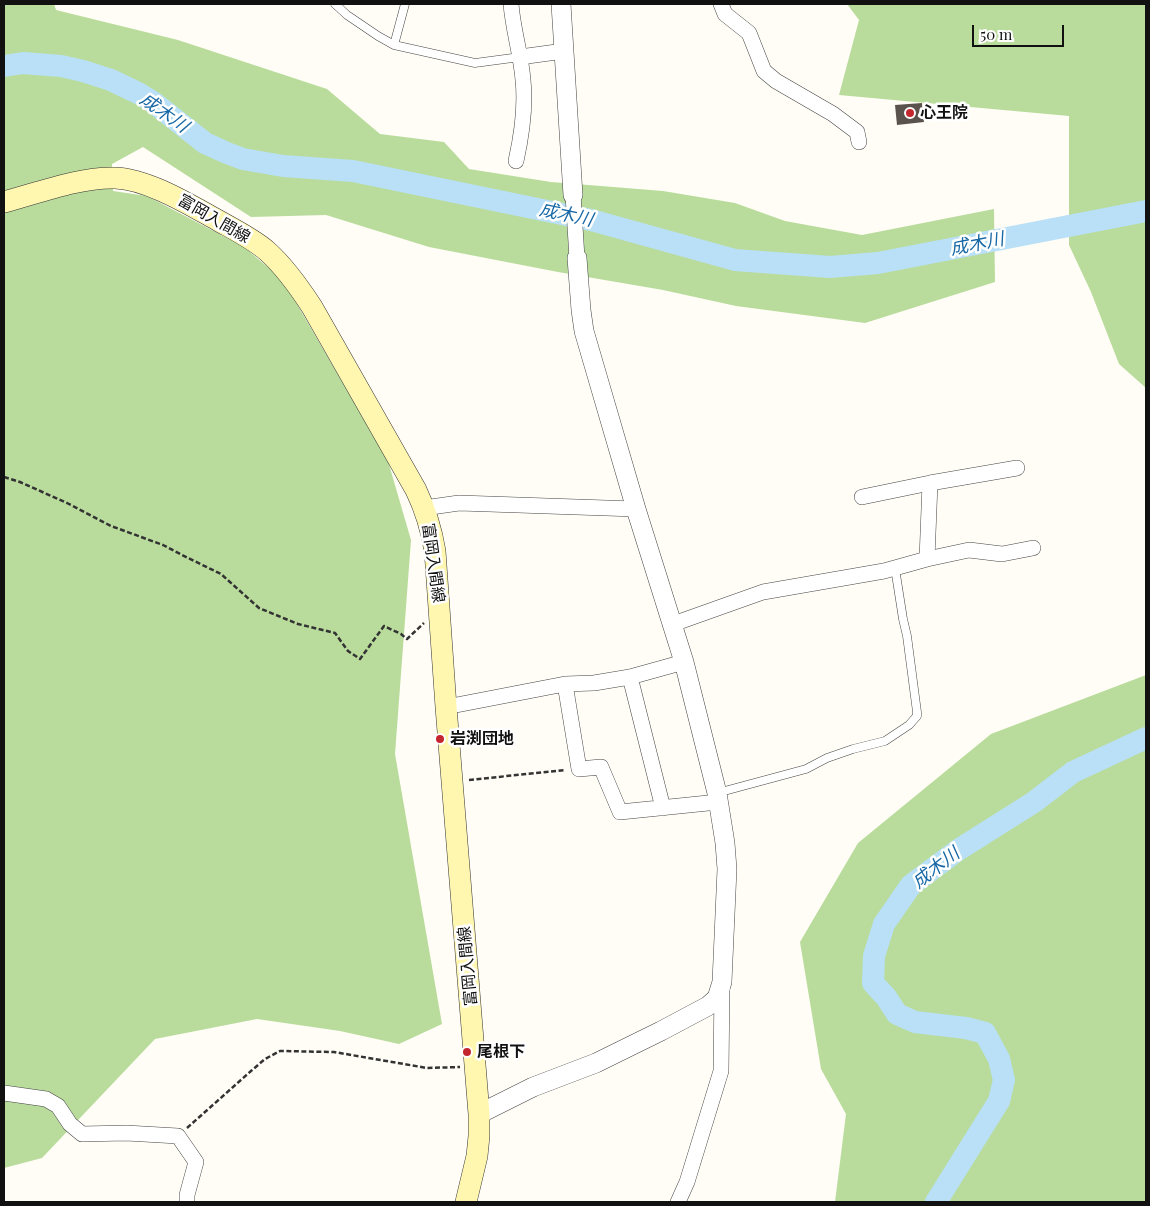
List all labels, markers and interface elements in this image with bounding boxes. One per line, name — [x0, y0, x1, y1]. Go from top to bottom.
scale bar — [975, 15, 1068, 47]
text: 50 m — [980, 24, 1012, 44]
water label: 成木川 — [136, 89, 192, 137]
place label: 心王院 — [920, 103, 968, 123]
marker: 心王院 — [904, 107, 916, 119]
street label: 富岡入間線 — [175, 191, 253, 247]
water label: 成木川 — [537, 199, 595, 231]
water label: 成木川 — [948, 228, 1006, 260]
street label: 富岡入間線 — [418, 522, 448, 604]
place label: 岩渕団地 — [450, 729, 514, 749]
marker: 岩渕団地 — [434, 733, 446, 745]
water label: 成木川 — [908, 843, 964, 893]
street label: 富岡入間線 — [455, 925, 481, 1007]
place label: 尾根下 — [477, 1042, 525, 1062]
marker: 尾根下 — [461, 1046, 473, 1058]

